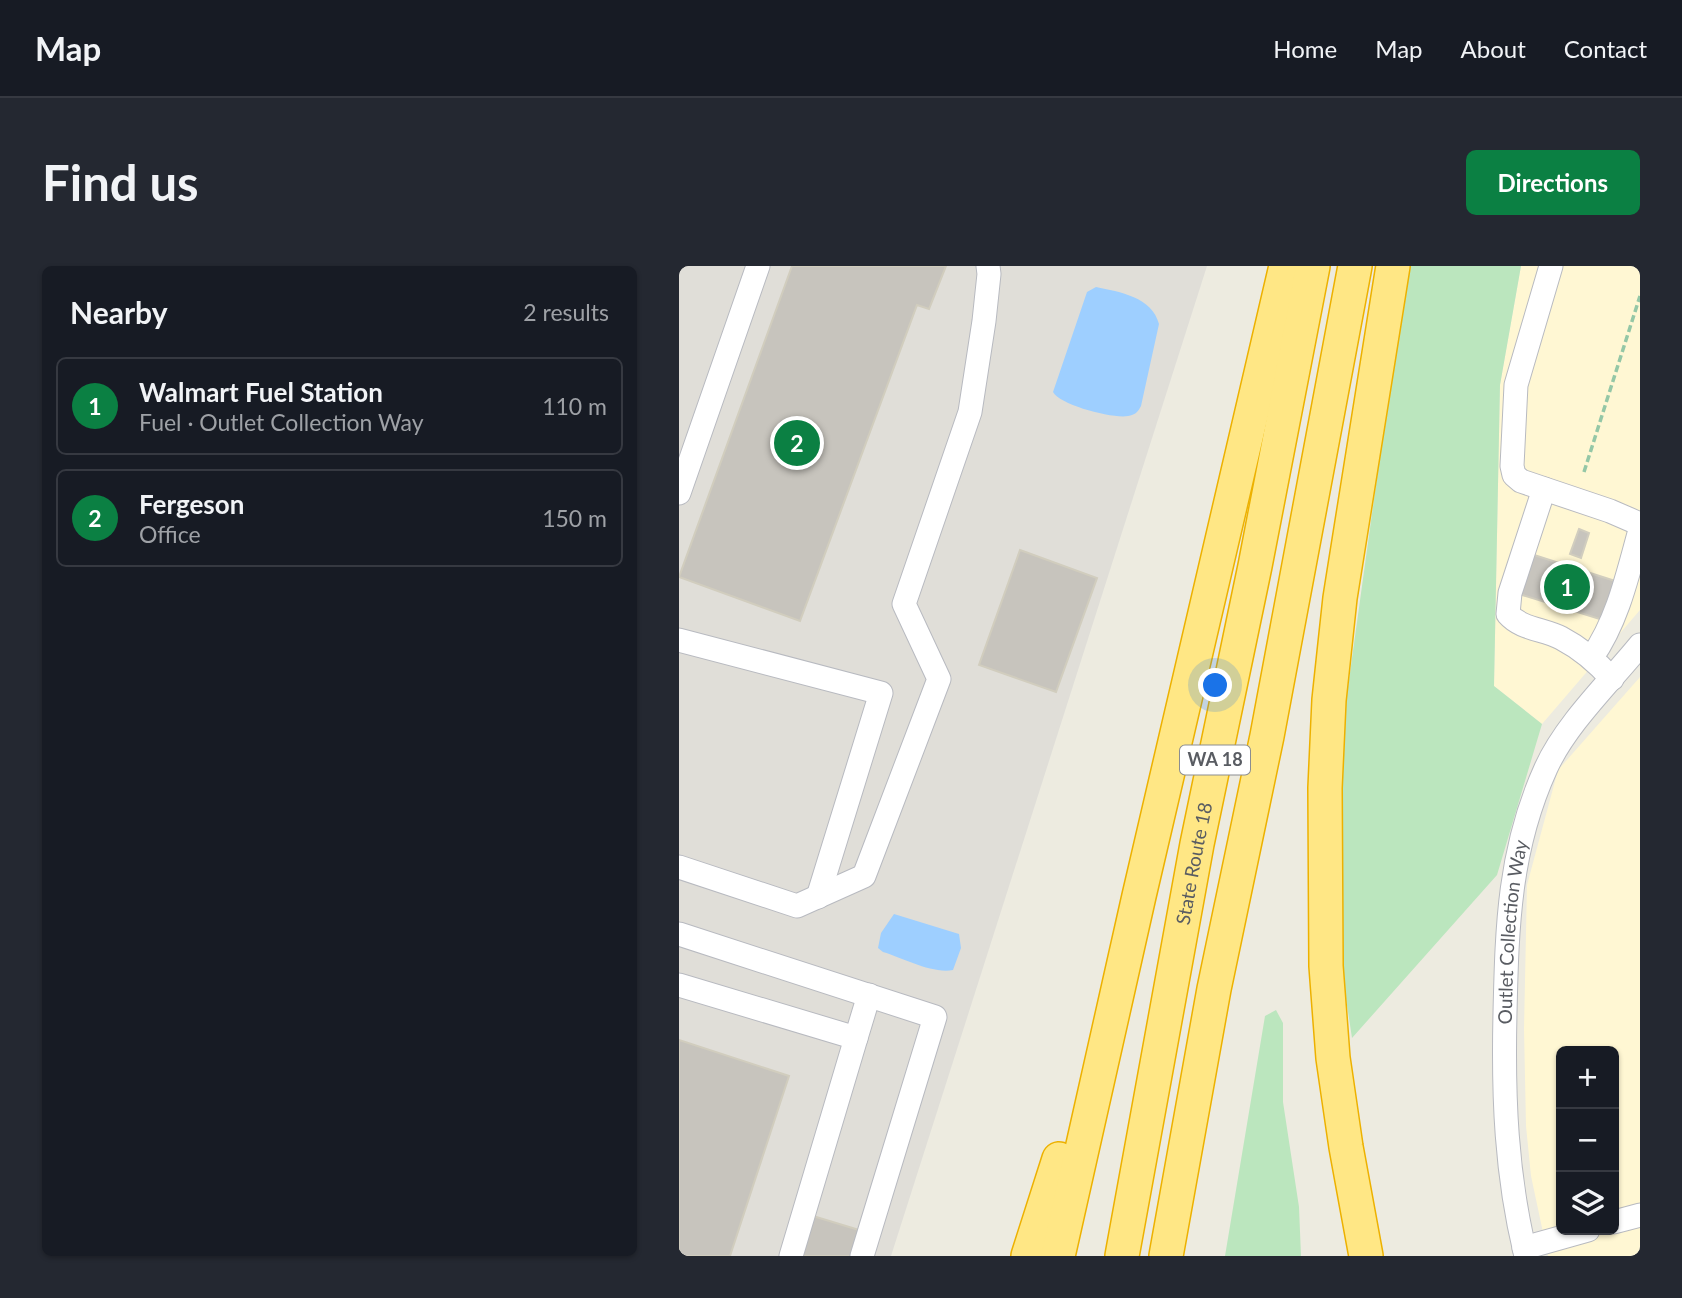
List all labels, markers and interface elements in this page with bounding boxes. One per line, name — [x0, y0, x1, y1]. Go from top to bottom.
text: Map — [35, 28, 101, 68]
text: Home — [1273, 34, 1337, 63]
text: Map — [1375, 34, 1423, 63]
text: About — [1461, 34, 1526, 63]
text: Contact — [1564, 34, 1647, 63]
button: Directions — [1466, 150, 1640, 215]
text: Find us — [42, 153, 199, 211]
text: Nearby — [70, 294, 168, 330]
text: 2 results — [523, 298, 609, 326]
text: Walmart Fuel Station — [139, 376, 383, 408]
text: 1 — [88, 392, 102, 420]
text: 110 m — [542, 392, 607, 420]
text: Fuel · Outlet Collection Way — [139, 408, 424, 436]
pin: 2 — [774, 417, 820, 469]
text: Fergeson — [139, 488, 244, 520]
text: 2 — [88, 504, 102, 532]
text: 150 m — [542, 504, 607, 532]
text: Office — [139, 520, 201, 548]
pin: 1 — [1544, 561, 1590, 613]
your location — [1198, 668, 1232, 702]
road number: WA 18 — [1180, 746, 1250, 774]
street label: State Route 18 — [1171, 800, 1216, 926]
street label: Outlet Collection Way — [1493, 837, 1532, 1025]
map controls — [1556, 1046, 1619, 1235]
button: + — [1556, 1046, 1619, 1109]
button: − — [1556, 1109, 1619, 1172]
button: layers — [1556, 1172, 1619, 1235]

